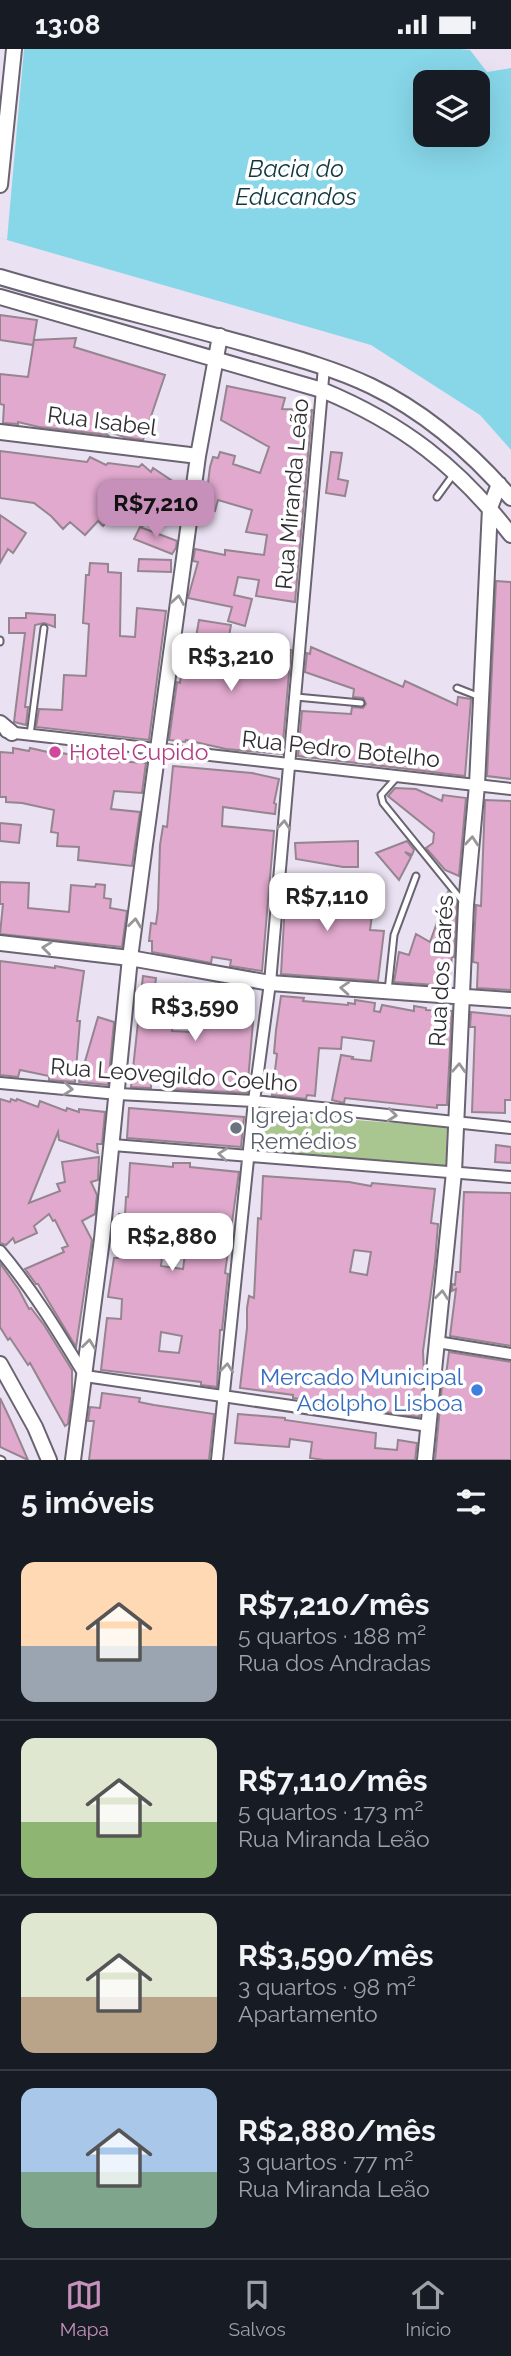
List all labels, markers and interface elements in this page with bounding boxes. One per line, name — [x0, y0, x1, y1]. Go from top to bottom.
text: 13:08 — [35, 10, 100, 40]
map controls — [413, 70, 490, 147]
button: layers — [413, 70, 490, 147]
water label: Bacia do Educandos — [235, 154, 357, 211]
street label: Rua Miranda Leão — [270, 397, 313, 591]
street label: Rua Isabel — [46, 400, 159, 441]
pin: R$7,210 — [91, 481, 221, 540]
text: R$7,210 — [113, 489, 199, 516]
one-way arrow — [170, 594, 185, 606]
pin: R$3,210 — [166, 633, 296, 693]
text: R$3,210 — [188, 642, 274, 669]
street label: Rua Pedro Botelho — [241, 725, 442, 772]
place label: Hotel Cupido — [69, 738, 208, 765]
marker: Hotel Cupido — [47, 744, 63, 760]
one-way arrow — [276, 819, 291, 830]
one-way arrow — [464, 835, 479, 846]
pin: R$7,110 — [262, 873, 392, 933]
text: R$7,110 — [285, 882, 369, 909]
street label: Rua dos Barés — [423, 894, 458, 1048]
one-way arrow — [127, 917, 142, 929]
one-way arrow — [41, 941, 53, 956]
one-way arrow — [339, 981, 350, 996]
pin: R$3,590 — [130, 983, 260, 1043]
text: R$3,590 — [151, 992, 239, 1019]
street label: Rua Leovegildo Coelho — [49, 1052, 299, 1097]
one-way arrow — [451, 1062, 466, 1073]
one-way arrow — [63, 1081, 74, 1096]
place label: Igreja dos Remédios — [250, 1101, 357, 1154]
one-way arrow — [387, 1107, 398, 1122]
marker: Igreja dos Remédios — [228, 1120, 244, 1136]
one-way arrow — [217, 1147, 228, 1162]
pin: R$2,880 — [107, 1213, 237, 1273]
text: R$2,880 — [127, 1222, 217, 1249]
one-way arrow — [434, 1289, 449, 1300]
one-way arrow — [82, 1338, 97, 1350]
one-way arrow — [219, 1362, 234, 1374]
place label: Mercado Municipal Adolpho Lisboa — [260, 1363, 464, 1416]
marker: Mercado Municipal Adolpho Lisboa — [469, 1382, 485, 1398]
icon: filters — [452, 1483, 490, 1521]
text: 5 imóveis — [21, 1485, 154, 1520]
text: R$7,210/mês — [238, 1587, 430, 1622]
icon: home — [77, 1590, 161, 1674]
text: 5 quartos · 188 m² — [238, 1622, 426, 1649]
text: Rua dos Andradas — [238, 1649, 431, 1676]
text: R$7,110/mês — [238, 1763, 428, 1798]
icon: home — [77, 1766, 161, 1850]
text: 5 quartos · 173 m² — [238, 1798, 423, 1825]
text: Rua Miranda Leão — [238, 1825, 430, 1852]
text: R$3,590/mês — [238, 1938, 434, 1973]
icon: home — [77, 1941, 161, 2025]
text: 3 quartos · 98 m² — [238, 1973, 416, 2000]
text: Apartamento — [238, 2000, 378, 2027]
text: R$2,880/mês — [238, 2113, 436, 2148]
icon: home — [77, 2116, 161, 2200]
text: 3 quartos · 77 m² — [238, 2148, 414, 2175]
text: Rua Miranda Leão — [238, 2175, 430, 2202]
tab: Mapa — [60, 2276, 109, 2340]
tab: Salvos — [229, 2276, 286, 2340]
tab: Início — [405, 2276, 451, 2340]

